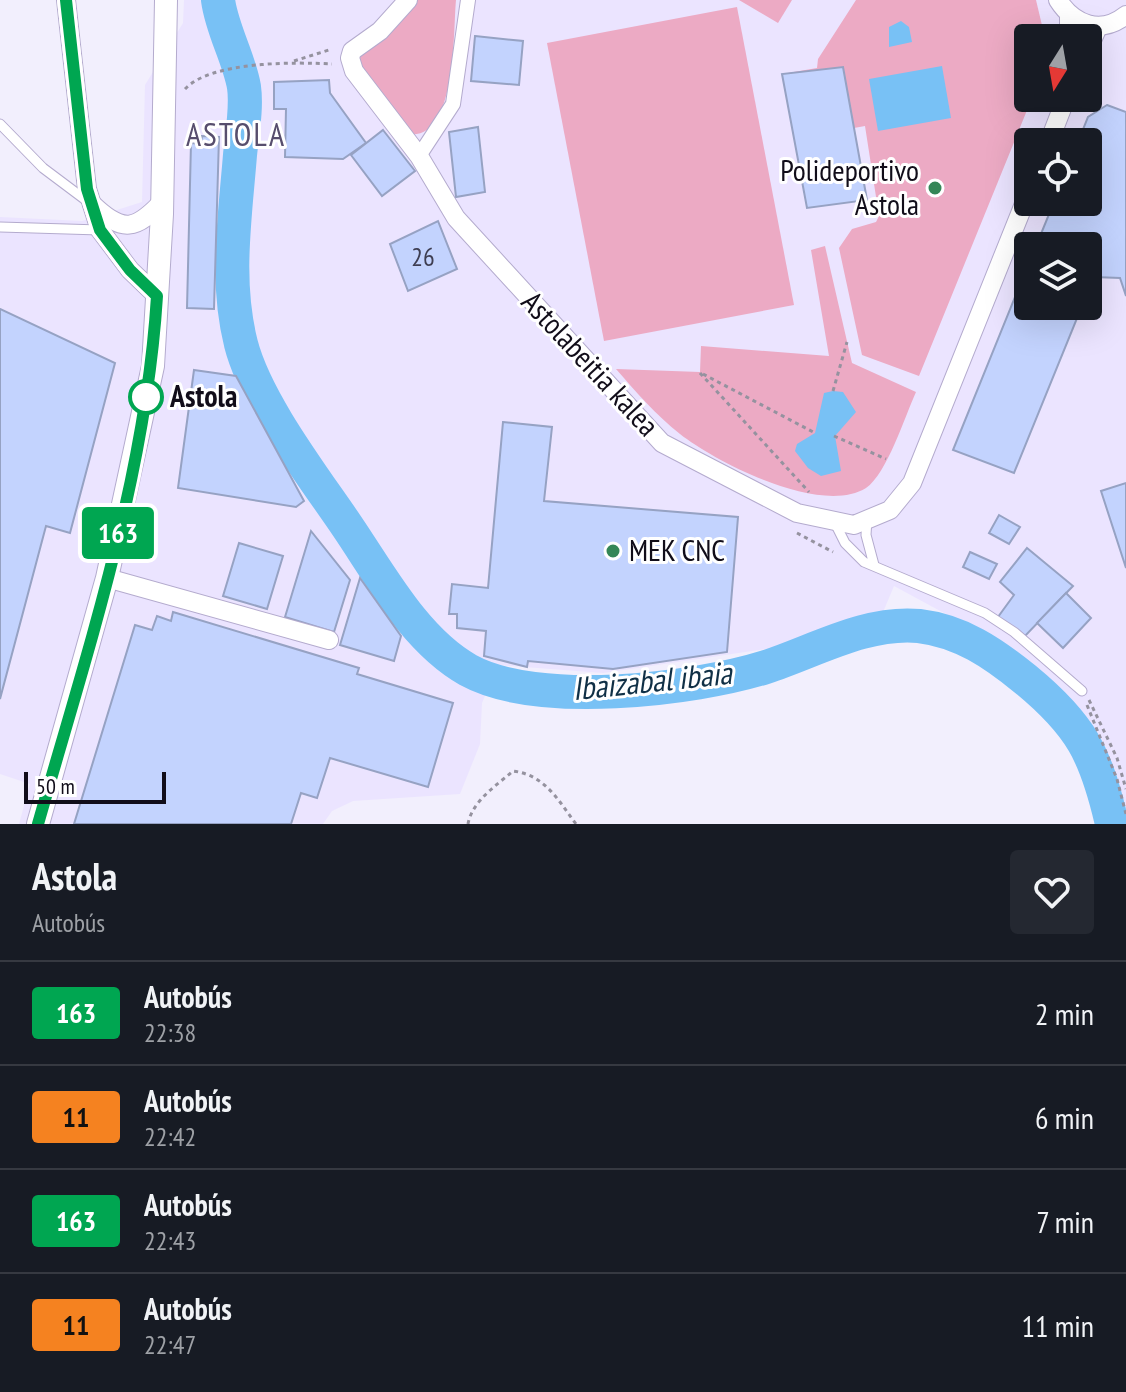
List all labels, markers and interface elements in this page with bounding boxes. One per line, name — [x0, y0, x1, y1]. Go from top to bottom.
north arrow — [1014, 24, 1102, 112]
map controls — [1014, 24, 1102, 320]
district label: ASTOLA — [186, 113, 286, 155]
button: locate — [1014, 128, 1102, 216]
place label: Polideportivo Astola — [780, 150, 919, 223]
marker: Polideportivo Astola — [926, 179, 944, 197]
button: layers — [1014, 232, 1102, 320]
house number: 26 — [411, 240, 435, 273]
street label: Astolabeitia kalea — [514, 282, 668, 444]
place label: Astola — [169, 376, 237, 415]
marker: Astola — [129, 380, 163, 414]
line badge: 163 — [72, 507, 164, 559]
text: 163 — [98, 514, 138, 551]
place label: MEK CNC — [629, 530, 725, 569]
marker: MEK CNC — [604, 542, 622, 560]
water label: Ibaizabal ibaia — [570, 651, 736, 709]
scale bar — [24, 768, 166, 804]
text: 50 m — [36, 772, 75, 800]
button: heart — [1010, 850, 1094, 934]
text: Astola — [32, 851, 117, 900]
text: Autobús — [32, 906, 105, 939]
text: Autobús — [144, 977, 232, 1016]
text: 163 — [56, 994, 96, 1031]
text: 2 min — [1035, 994, 1094, 1033]
text: 22:38 — [144, 1016, 196, 1049]
text: Autobús — [144, 1081, 232, 1120]
text: 11 — [63, 1098, 89, 1135]
text: 6 min — [1035, 1098, 1094, 1137]
text: 22:42 — [144, 1120, 196, 1153]
text: Autobús — [144, 1185, 232, 1224]
text: 163 — [56, 1202, 96, 1239]
text: 7 min — [1036, 1202, 1094, 1241]
text: 22:43 — [144, 1224, 196, 1257]
text: Autobús — [144, 1289, 232, 1328]
text: 11 — [63, 1306, 89, 1343]
text: 11 min — [1021, 1306, 1094, 1345]
text: 22:47 — [144, 1328, 196, 1361]

